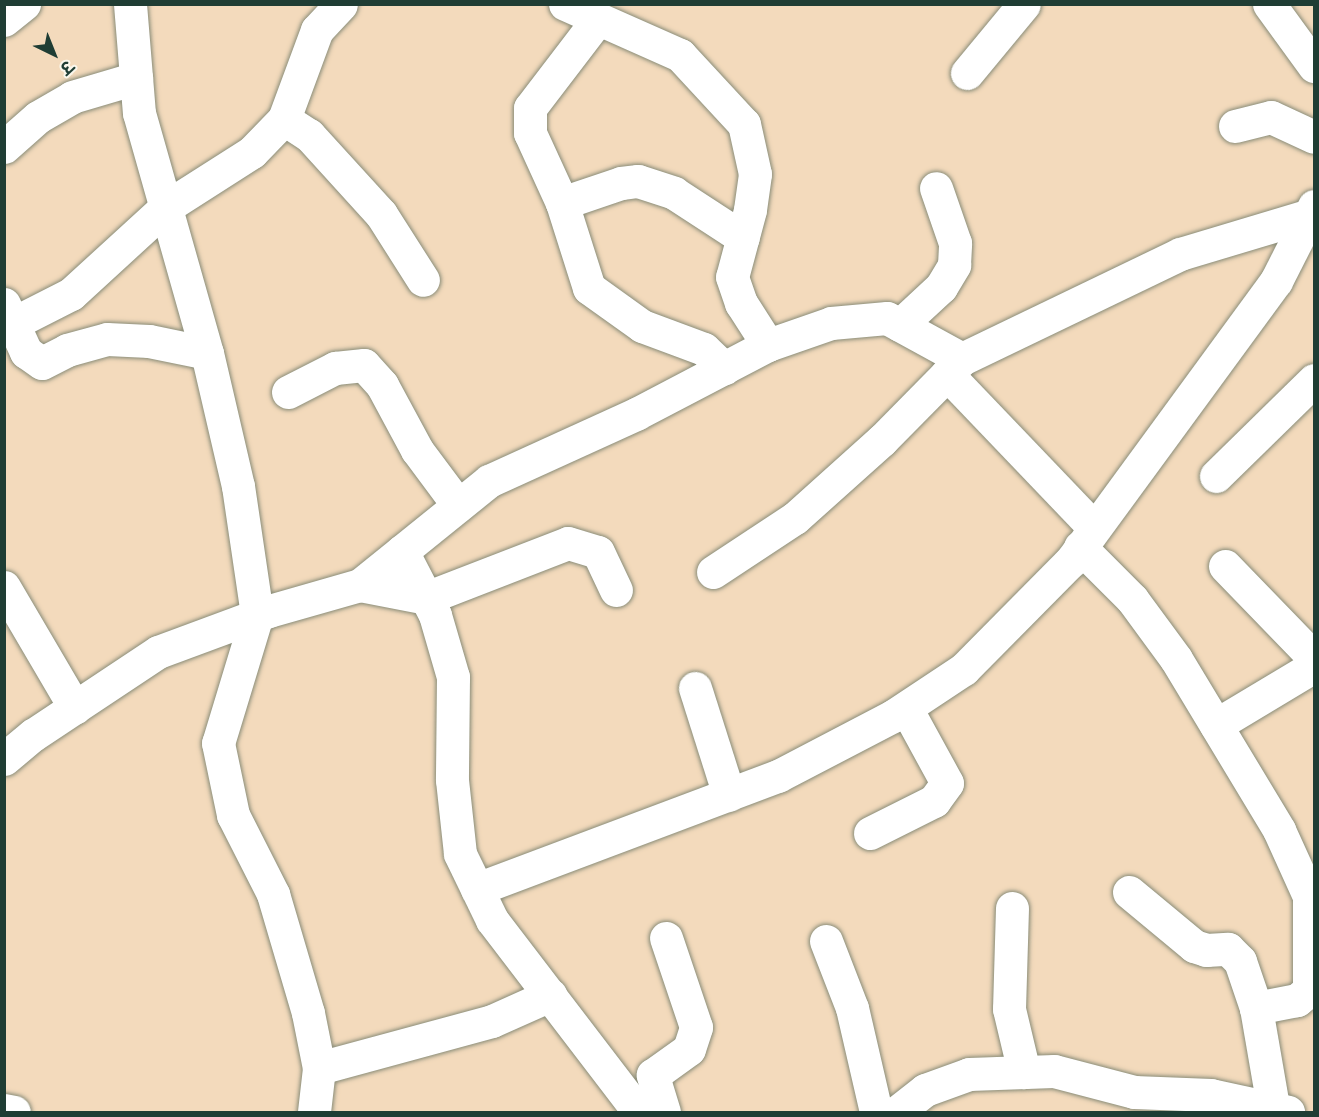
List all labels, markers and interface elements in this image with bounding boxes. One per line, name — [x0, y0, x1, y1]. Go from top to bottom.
north arrow — [24, 24, 84, 84]
text: उ — [56, 57, 77, 78]

